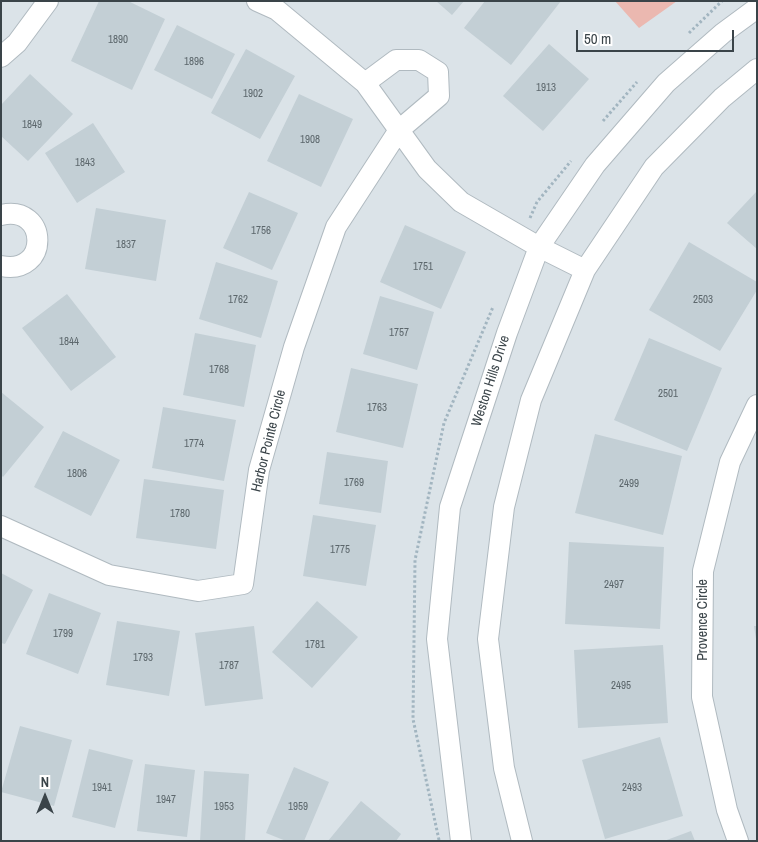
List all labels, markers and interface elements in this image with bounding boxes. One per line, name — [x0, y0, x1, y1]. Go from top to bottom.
scale bar — [578, 20, 736, 52]
text: 50 m — [584, 28, 611, 49]
house number: 1890 — [108, 33, 128, 47]
house number: 1896 — [184, 55, 204, 69]
house number: 1913 — [536, 81, 556, 95]
house number: 1902 — [243, 87, 263, 101]
house number: 1849 — [22, 118, 42, 132]
house number: 1908 — [300, 133, 320, 147]
house number: 1843 — [75, 156, 95, 170]
house number: 1756 — [251, 224, 271, 238]
house number: 1837 — [116, 238, 136, 252]
house number: 1751 — [413, 260, 433, 274]
house number: 1762 — [228, 293, 248, 307]
house number: 2503 — [693, 293, 713, 307]
house number: 1757 — [389, 326, 409, 340]
street label: Weston Hills Drive — [468, 333, 514, 429]
house number: 1844 — [59, 335, 79, 349]
house number: 1768 — [209, 363, 229, 377]
house number: 2501 — [658, 387, 678, 401]
street label: Harbor Pointe Circle — [248, 388, 290, 494]
house number: 1763 — [367, 401, 387, 415]
house number: 1774 — [184, 437, 204, 451]
house number: 1806 — [67, 467, 87, 481]
house number: 1769 — [344, 476, 364, 490]
house number: 2499 — [619, 477, 639, 491]
house number: 1780 — [170, 507, 190, 521]
house number: 1775 — [330, 543, 350, 557]
house number: 2497 — [604, 578, 624, 592]
street label: Provence Circle — [695, 579, 711, 661]
house number: 1799 — [53, 627, 73, 641]
house number: 1781 — [305, 638, 325, 652]
house number: 1793 — [133, 651, 153, 665]
house number: 1787 — [219, 659, 239, 673]
house number: 2495 — [611, 679, 631, 693]
north arrow — [20, 772, 70, 822]
text: N — [41, 773, 49, 791]
house number: 1941 — [92, 781, 112, 795]
house number: 2493 — [622, 781, 642, 795]
house number: 1947 — [156, 793, 176, 807]
house number: 1953 — [214, 800, 234, 814]
house number: 1959 — [288, 800, 308, 814]

